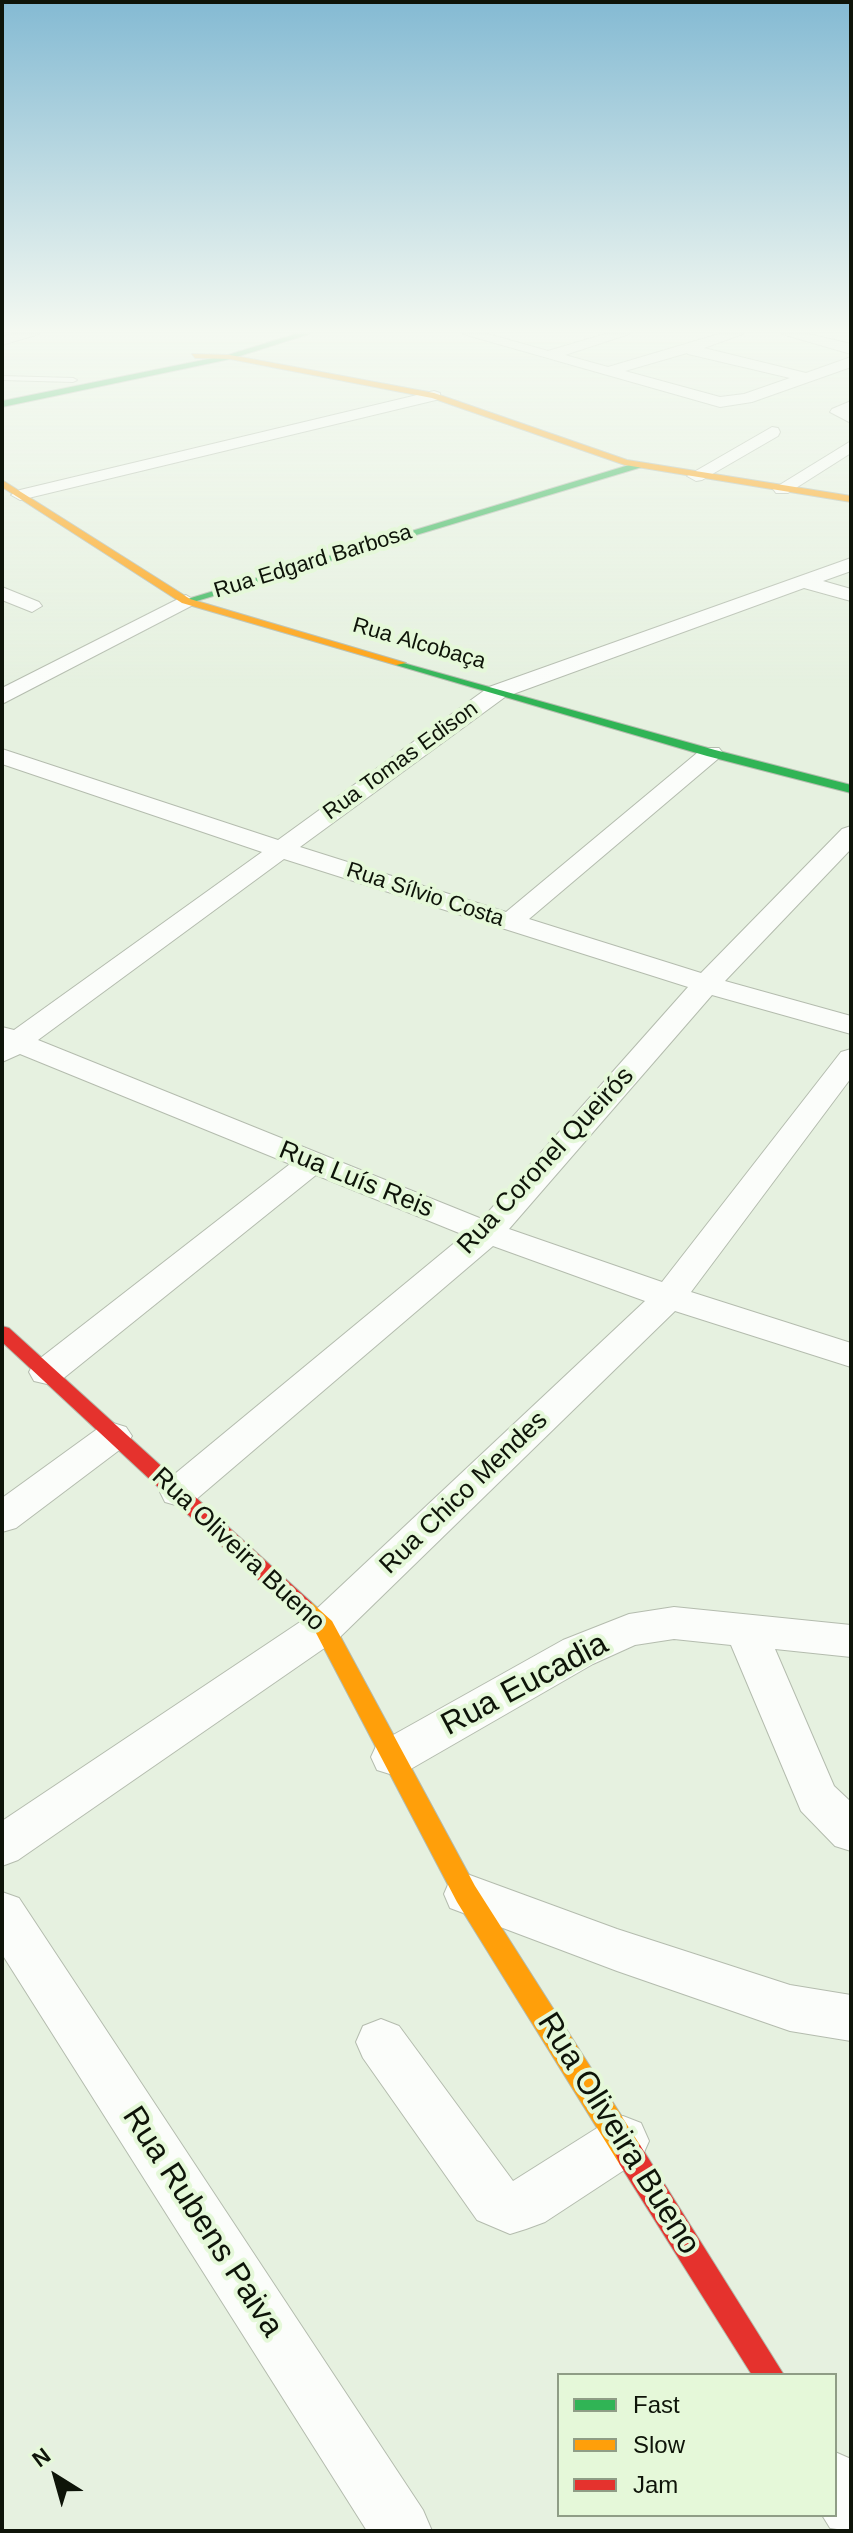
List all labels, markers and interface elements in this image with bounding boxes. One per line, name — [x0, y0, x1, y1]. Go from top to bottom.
street label: Rua Edgard Barbosa — [211, 519, 415, 605]
street label: Rua Alcobaça — [350, 612, 488, 676]
street label: Rua Tomas Edison — [319, 696, 483, 826]
street label: Rua Sílvio Costa — [343, 857, 507, 933]
street label: Rua Coronel Queirós — [451, 1061, 641, 1261]
street label: Rua Luís Reis — [274, 1135, 438, 1225]
street label: Rua Chico Mendes — [374, 1405, 554, 1581]
street label: Rua Oliveira Bueno — [145, 1462, 331, 1638]
street label: Rua Eucadia — [435, 1625, 615, 1745]
street label: Rua Oliveira Bueno — [528, 2006, 708, 2262]
street label: Rua Rubens Paiva — [113, 2100, 291, 2344]
legend — [557, 2373, 837, 2517]
text: Fast — [633, 2391, 680, 2418]
text: Slow — [633, 2431, 685, 2458]
north arrow — [16, 2437, 96, 2517]
text: N — [27, 2443, 55, 2472]
text: Jam — [633, 2471, 678, 2498]

